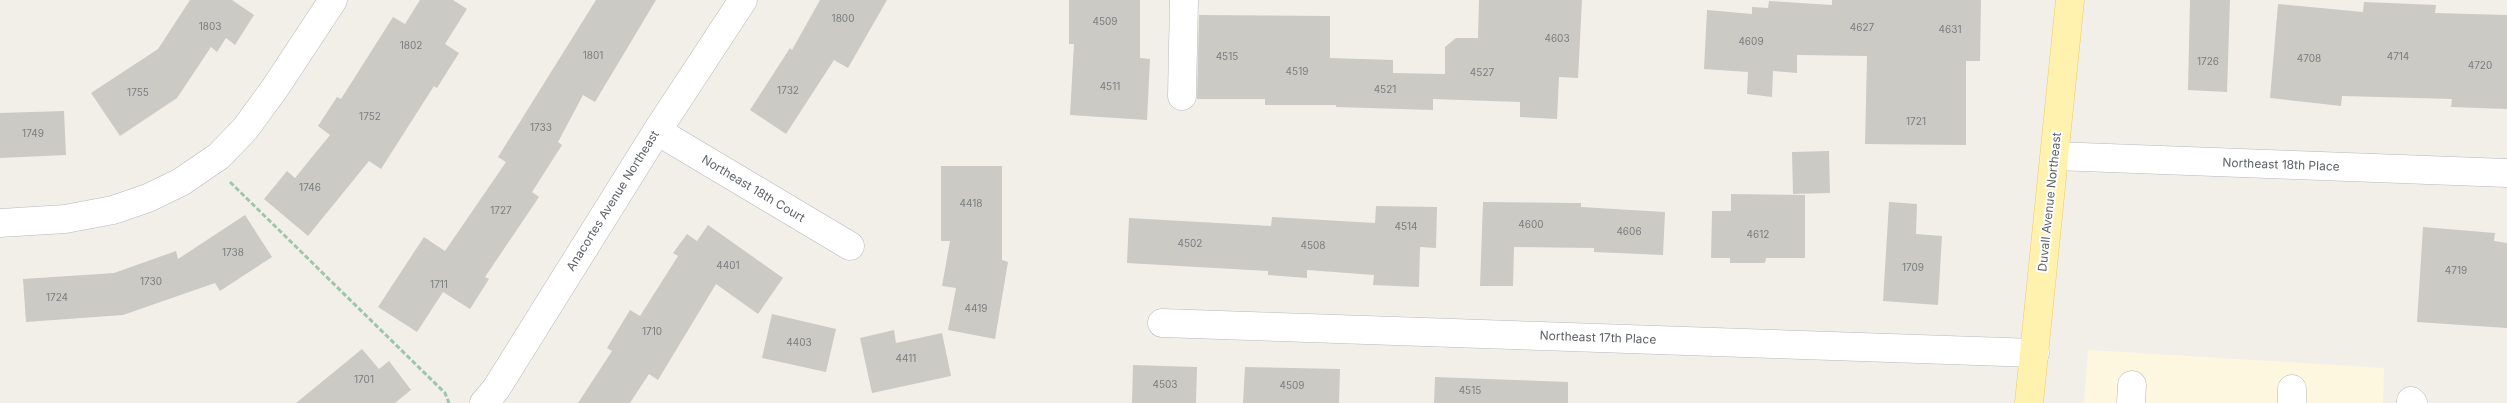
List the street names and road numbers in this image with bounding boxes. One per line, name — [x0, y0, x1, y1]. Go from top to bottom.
street label: Anacortes Avenue Northeast — [564, 128, 662, 274]
street label: Duvall Avenue Northeast — [2036, 132, 2064, 272]
street label: Northeast 18th Court — [699, 152, 807, 226]
street label: Northeast 18th Place — [2222, 156, 2340, 174]
street label: Northeast 17th Place — [1539, 329, 1657, 347]

